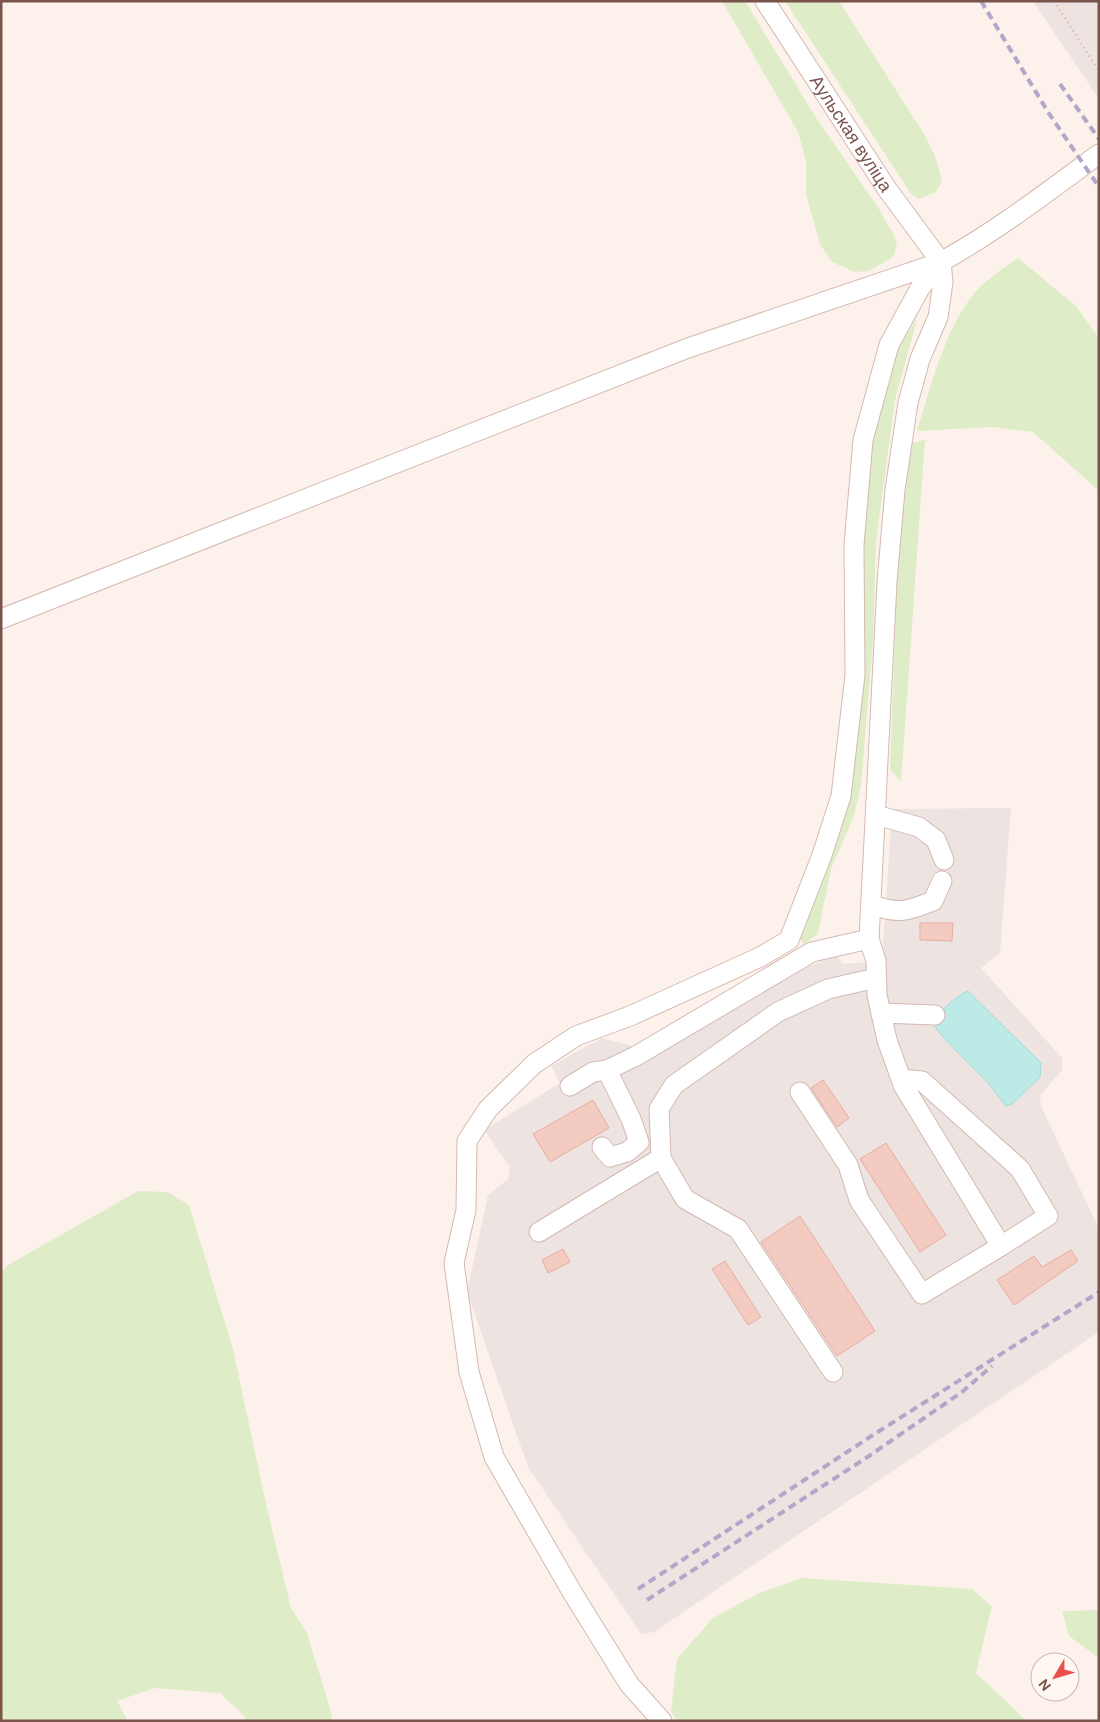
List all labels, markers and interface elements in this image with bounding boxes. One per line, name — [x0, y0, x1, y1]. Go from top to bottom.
street label: Аульская вуліца — [804, 70, 898, 197]
north arrow — [1030, 1652, 1080, 1702]
text: N — [1035, 1675, 1055, 1695]

